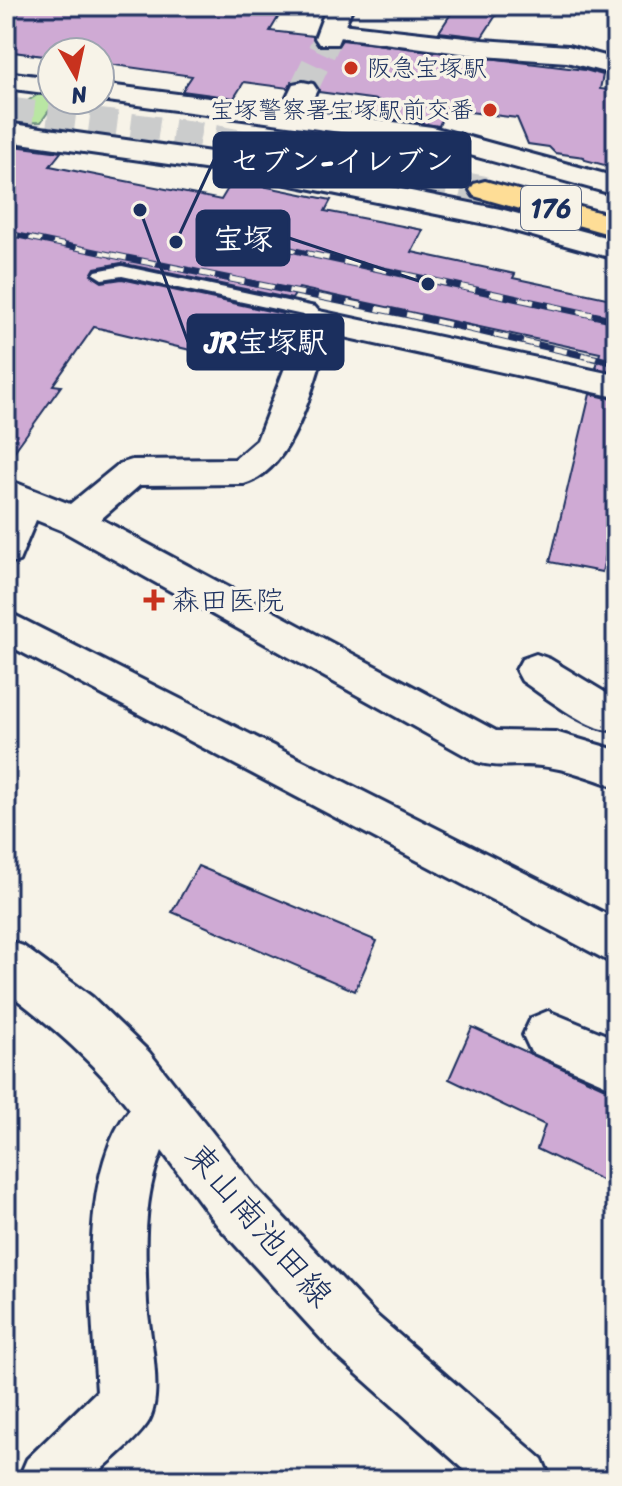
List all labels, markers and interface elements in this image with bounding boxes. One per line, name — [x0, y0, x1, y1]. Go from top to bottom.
north arrow — [36, 36, 116, 116]
place label: 阪急宝塚駅 — [367, 47, 487, 89]
marker: 阪急宝塚駅 — [342, 59, 360, 77]
text: N — [68, 75, 91, 116]
place label: 宝塚警察署宝塚駅前交番 — [210, 89, 474, 131]
marker: 宝塚警察署宝塚駅前交番 — [481, 101, 499, 119]
callout: セブン-イレブン — [214, 133, 470, 187]
text: セブン-イレブン — [230, 134, 454, 188]
road number: 176 — [521, 186, 581, 230]
callout: 宝塚 — [197, 211, 289, 265]
text: 宝塚 — [213, 212, 273, 266]
callout: JR宝塚駅 — [188, 315, 343, 369]
text: JR宝塚駅 — [203, 315, 327, 369]
place label: 森田医院 — [172, 576, 284, 625]
marker: 森田医院 — [143, 589, 165, 611]
street label: 東山南池田線 — [169, 1128, 349, 1322]

